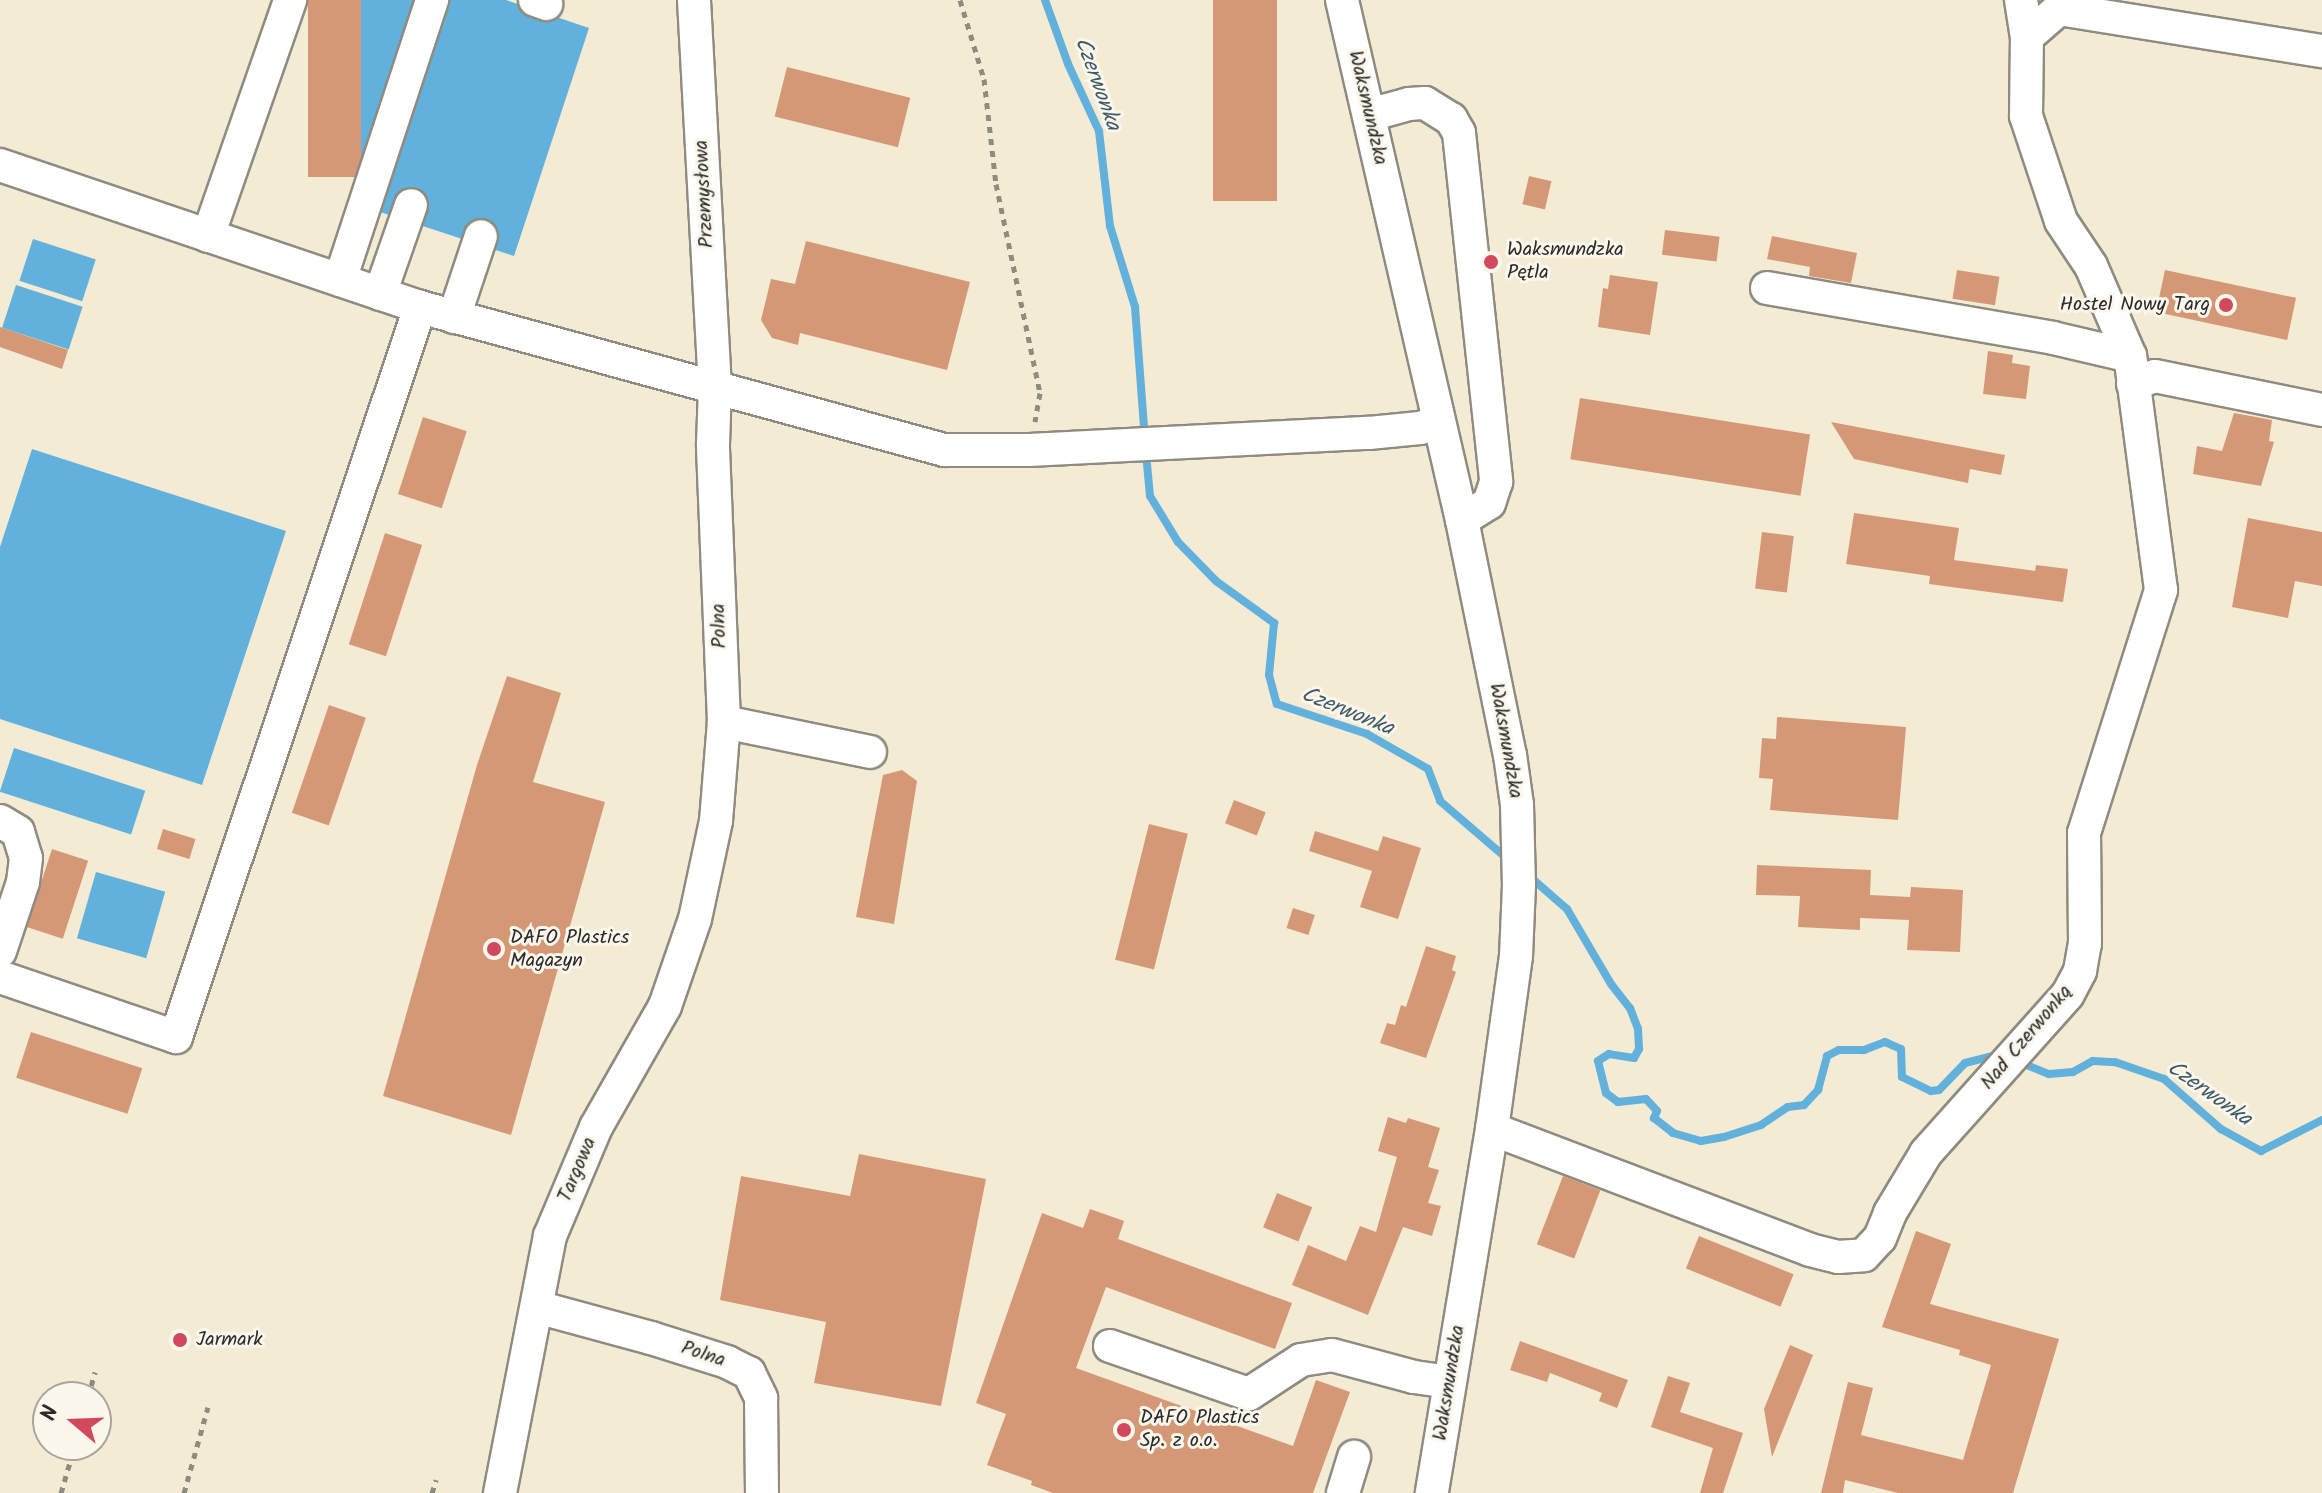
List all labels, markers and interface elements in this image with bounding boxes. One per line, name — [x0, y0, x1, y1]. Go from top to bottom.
water label: Czerwonka — [1068, 34, 1126, 134]
street label: Waksmundzka — [1342, 48, 1392, 168]
street label: Przemysłowa — [690, 139, 720, 249]
place label: Waksmundzka Pętla — [1507, 238, 1624, 285]
marker: Waksmundzka Pętla — [1482, 253, 1500, 271]
place label: Hostel Nowy Targ — [2060, 293, 2210, 317]
marker: Hostel Nowy Targ — [2217, 296, 2235, 314]
street label: Polna — [707, 603, 733, 649]
street label: Waksmundzka — [1483, 681, 1527, 801]
water label: Czerwonka — [1297, 682, 1397, 742]
place label: DAFO Plastics Magazyn — [510, 926, 629, 973]
marker: DAFO Plastics Magazyn — [485, 940, 503, 958]
street label: Nad Czerwonką — [1976, 981, 2078, 1095]
water label: Czerwonka — [2162, 1055, 2256, 1133]
street label: Targowa — [554, 1134, 602, 1206]
street label: Waksmundzka — [1429, 1324, 1471, 1442]
place label: Jarmark — [196, 1328, 263, 1352]
marker: Jarmark — [171, 1331, 189, 1349]
street label: Polna — [678, 1337, 728, 1373]
north arrow — [32, 1381, 112, 1461]
text: N — [32, 1401, 70, 1426]
place label: DAFO Plastics Sp. z o.o. — [1140, 1406, 1259, 1453]
marker: DAFO Plastics Sp. z o.o. — [1115, 1421, 1133, 1439]

